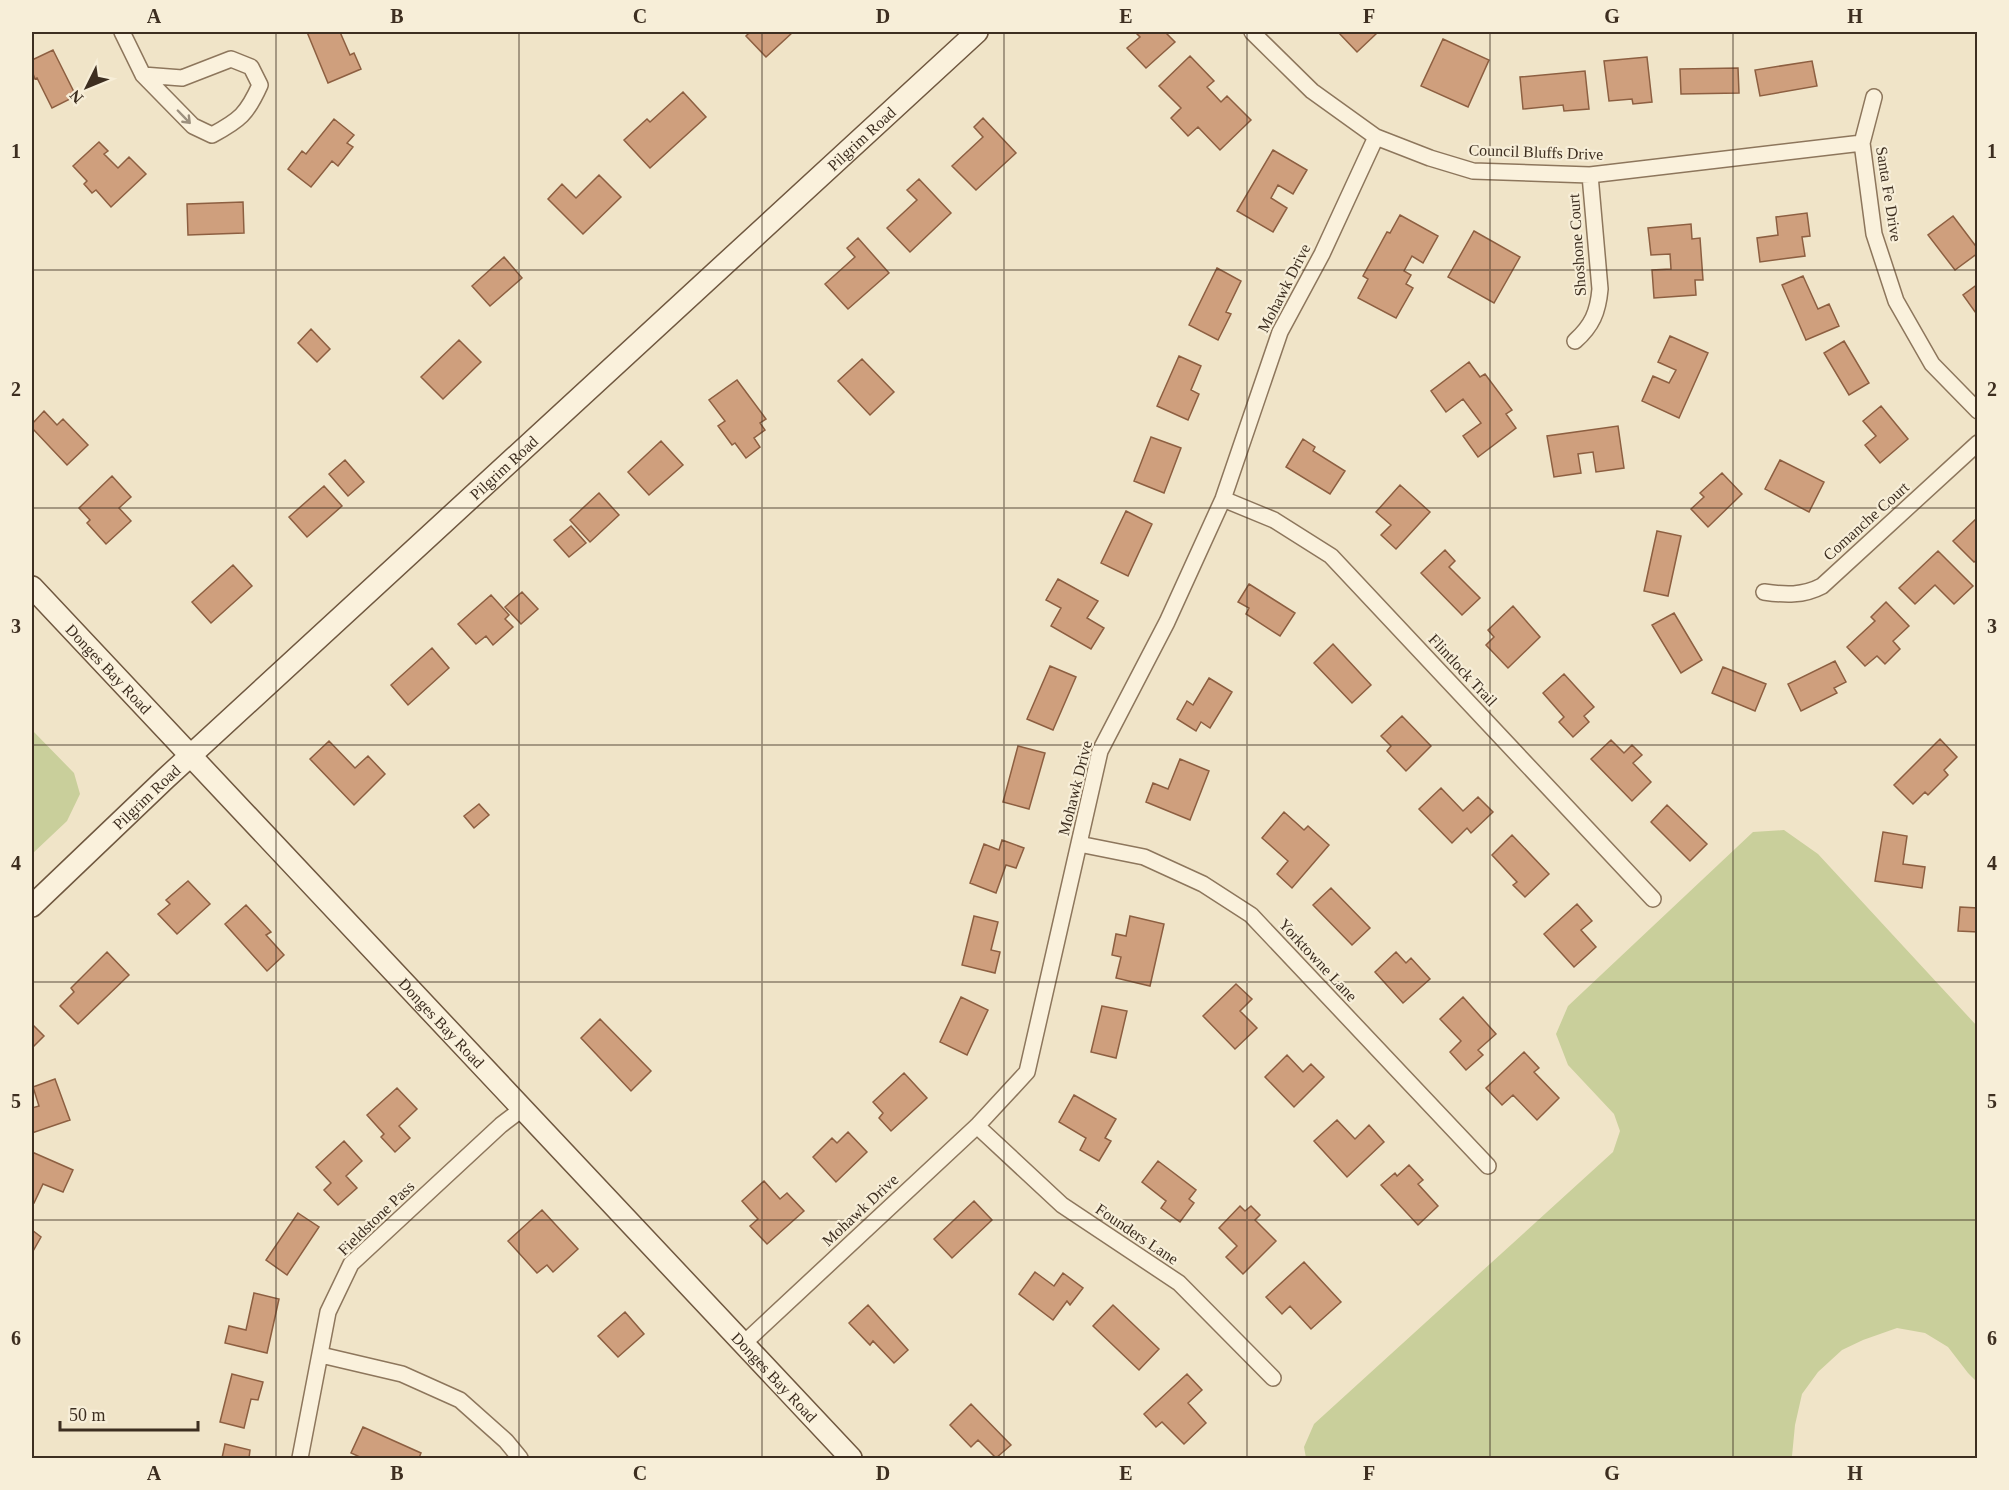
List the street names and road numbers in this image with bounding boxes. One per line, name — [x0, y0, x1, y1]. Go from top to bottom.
street label: Pilgrim Road — [824, 103, 899, 174]
street label: Council Bluffs Drive — [1468, 141, 1604, 163]
street label: Santa Fe Drive — [1873, 145, 1905, 243]
street label: Shoshone Court — [1565, 193, 1589, 297]
street label: Mohawk Drive — [1254, 241, 1314, 335]
street label: Pilgrim Road — [466, 432, 541, 503]
street label: Comanche Court — [1820, 478, 1913, 564]
street label: Donges Bay Road — [63, 620, 155, 717]
street label: Flintlock Trail — [1425, 631, 1501, 710]
street label: Mohawk Drive — [1055, 739, 1095, 837]
street label: Pilgrim Road — [109, 761, 183, 833]
street label: Yorktowne Lane — [1276, 915, 1360, 1005]
street label: Donges Bay Road — [396, 974, 488, 1071]
street label: Mohawk Drive — [819, 1171, 901, 1249]
street label: Fieldstone Pass — [334, 1177, 418, 1259]
street label: Founders Lane — [1093, 1200, 1181, 1268]
street label: Donges Bay Road — [728, 1328, 821, 1425]

